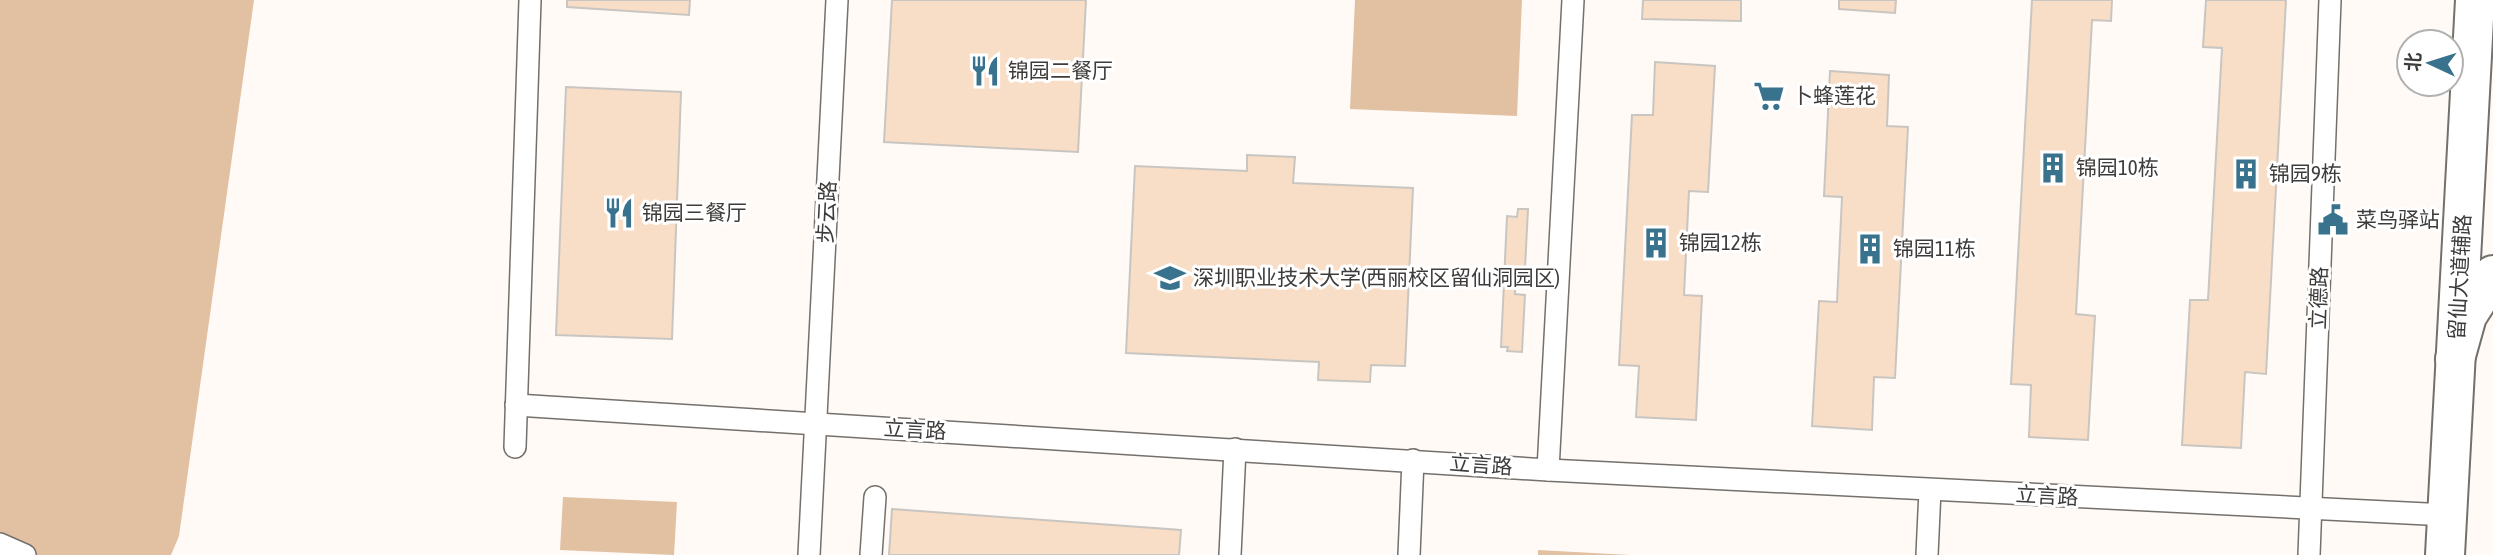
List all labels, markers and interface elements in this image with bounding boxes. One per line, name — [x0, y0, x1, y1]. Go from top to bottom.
north arrow — [2395, 28, 2465, 98]
text: 北 — [2401, 52, 2425, 72]
restaurant icon: 锦园二餐厅 — [968, 54, 1002, 88]
place label: 锦园二餐厅 — [1008, 58, 1113, 82]
supermarket icon: 卜蜂莲花 — [1752, 79, 1786, 113]
place label: 卜蜂莲花 — [1792, 83, 1876, 107]
building icon: 锦园10栋 — [2036, 151, 2070, 185]
place label: 锦园10栋 — [2076, 155, 2159, 179]
building icon: 锦园9栋 — [2229, 157, 2263, 191]
place label: 锦园9栋 — [2269, 161, 2342, 185]
street label: 步云路 — [812, 180, 840, 244]
restaurant icon: 锦园三餐厅 — [602, 196, 636, 230]
place label: 锦园三餐厅 — [642, 200, 747, 224]
public building icon: 菜鸟驿站 — [2316, 203, 2350, 237]
place label: 菜鸟驿站 — [2356, 207, 2440, 231]
street label: 留仙大道辅路 — [2444, 213, 2474, 340]
building icon: 锦园12栋 — [1639, 226, 1673, 260]
place label: 锦园12栋 — [1679, 230, 1762, 254]
building icon: 锦园11栋 — [1853, 232, 1887, 266]
place label: 锦园11栋 — [1893, 236, 1976, 260]
school or university icon: 深圳职业技术大学(西丽校区留仙洞园区) — [1153, 261, 1187, 295]
place label: 深圳职业技术大学(西丽校区留仙洞园区) — [1193, 265, 1560, 289]
street label: 立德路 — [2305, 266, 2331, 330]
street label: 立言路 — [883, 415, 947, 443]
street label: 立言路 — [1449, 450, 1513, 478]
street label: 立言路 — [2015, 481, 2079, 509]

